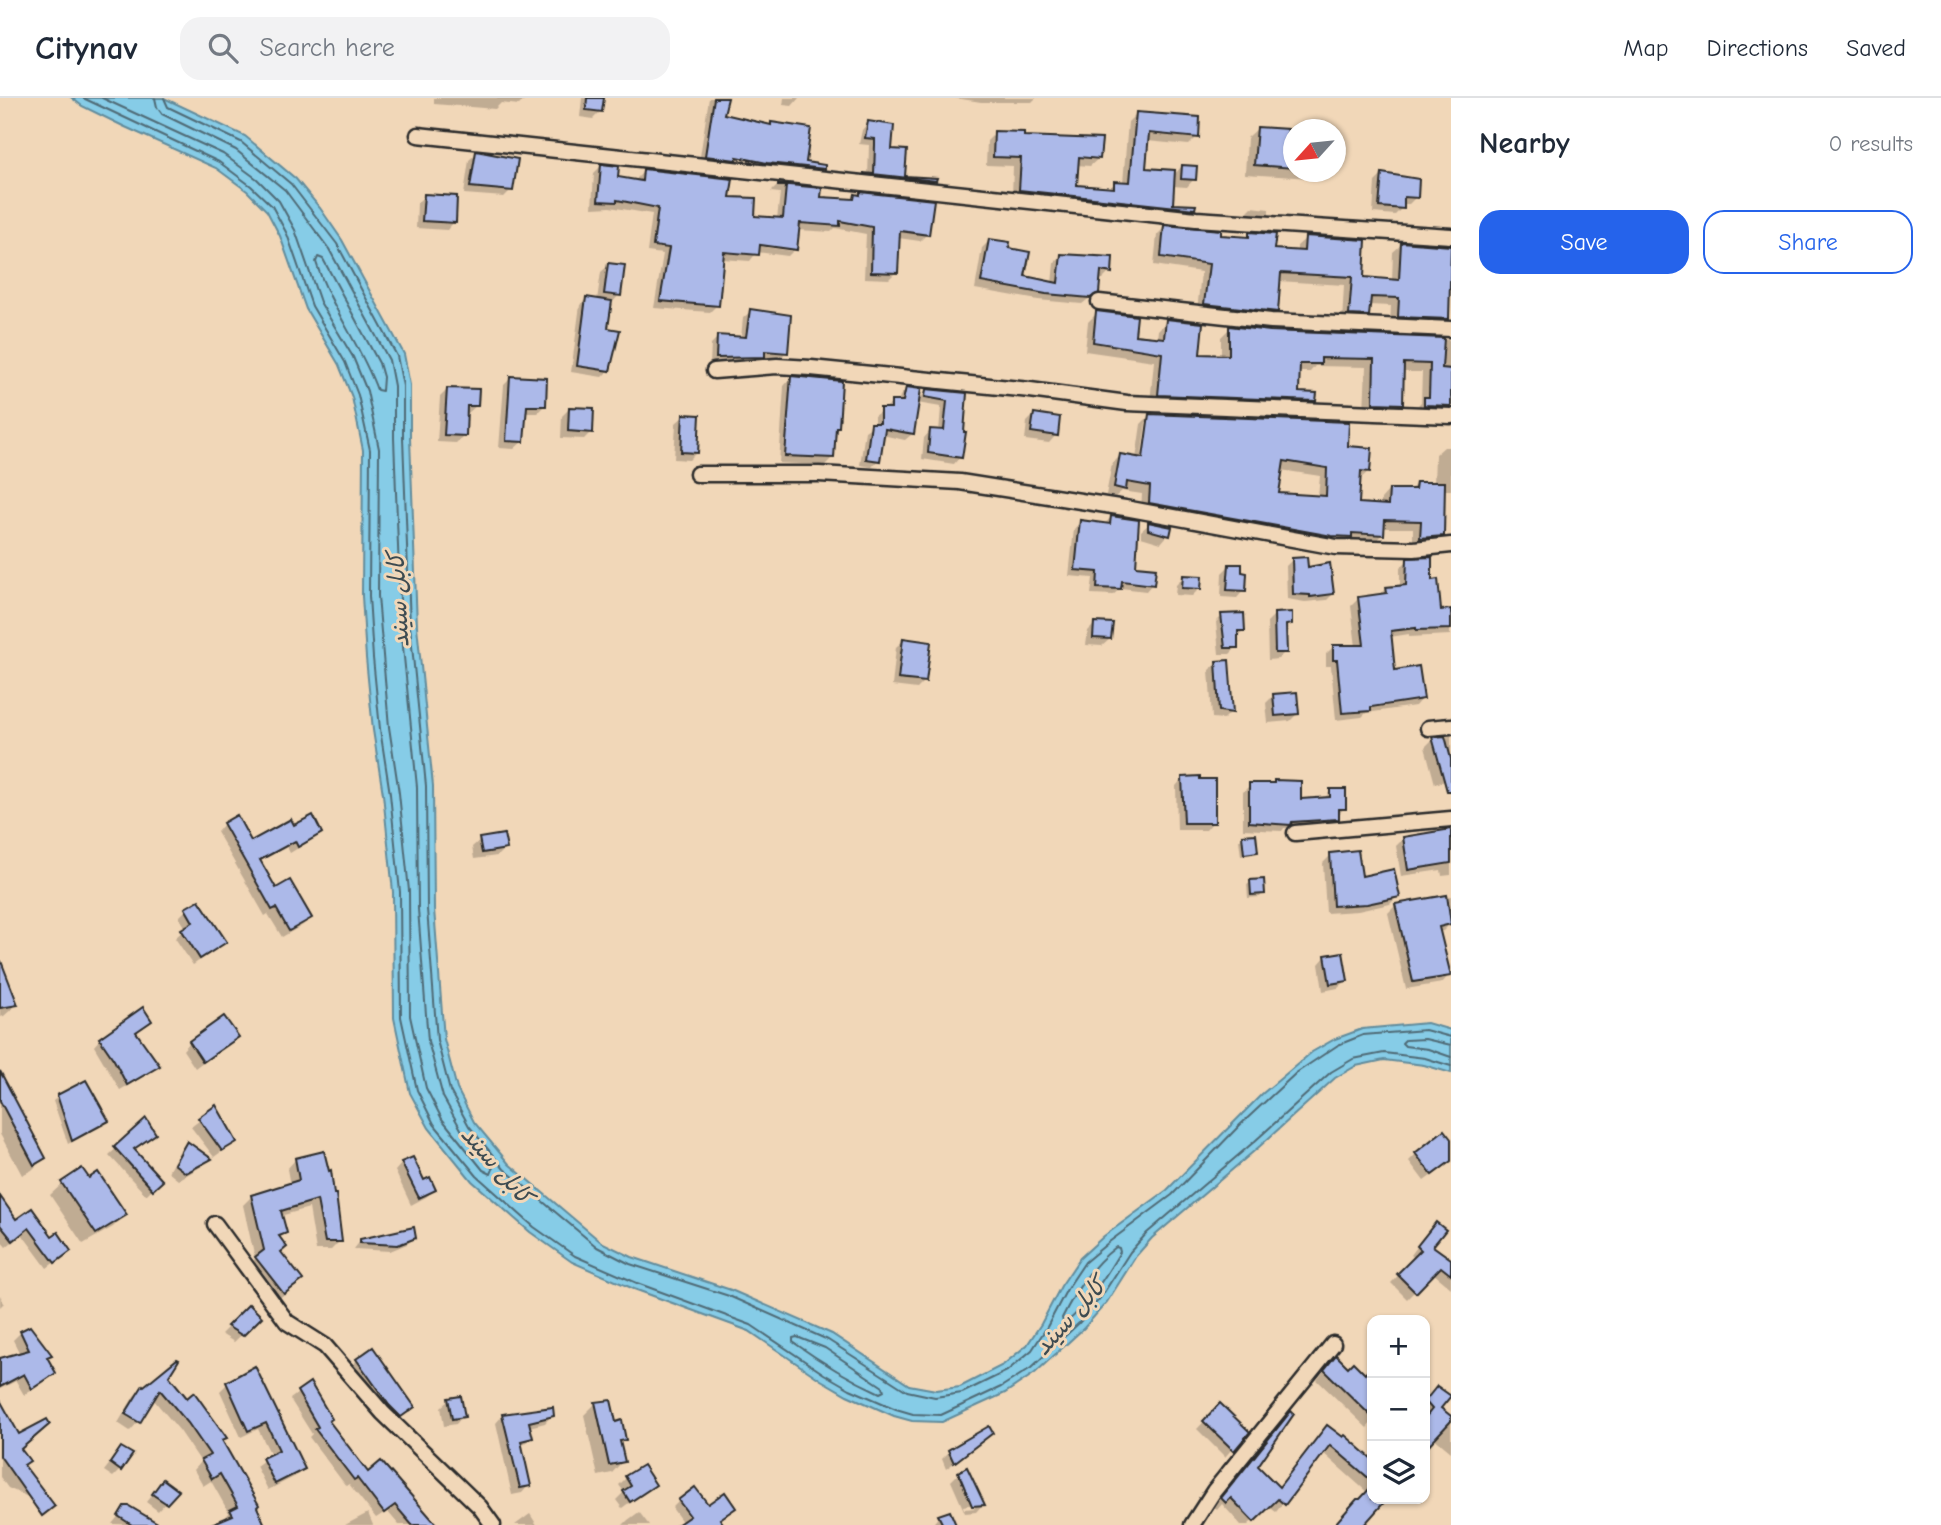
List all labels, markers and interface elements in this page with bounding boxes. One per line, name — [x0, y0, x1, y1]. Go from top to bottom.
search box — [180, 17, 670, 80]
text: Citynav — [35, 29, 138, 67]
icon: search — [204, 29, 242, 67]
text: Search here — [260, 33, 395, 63]
text: Map — [1623, 34, 1669, 62]
text: Directions — [1707, 34, 1808, 62]
text: Saved — [1846, 34, 1906, 62]
north arrow — [1283, 119, 1346, 182]
text: Nearby — [1479, 126, 1570, 161]
text: 0 results — [1829, 130, 1913, 157]
button: Save — [1479, 210, 1689, 274]
button: Share — [1703, 210, 1913, 274]
water label: کابل سيند — [381, 548, 415, 648]
water label: کابل سيند — [455, 1120, 541, 1213]
water label: کابل سيند — [1028, 1269, 1115, 1361]
map controls — [1367, 1315, 1430, 1504]
button: + — [1367, 1315, 1430, 1378]
button: − — [1367, 1378, 1430, 1441]
button: layers — [1367, 1441, 1430, 1504]

